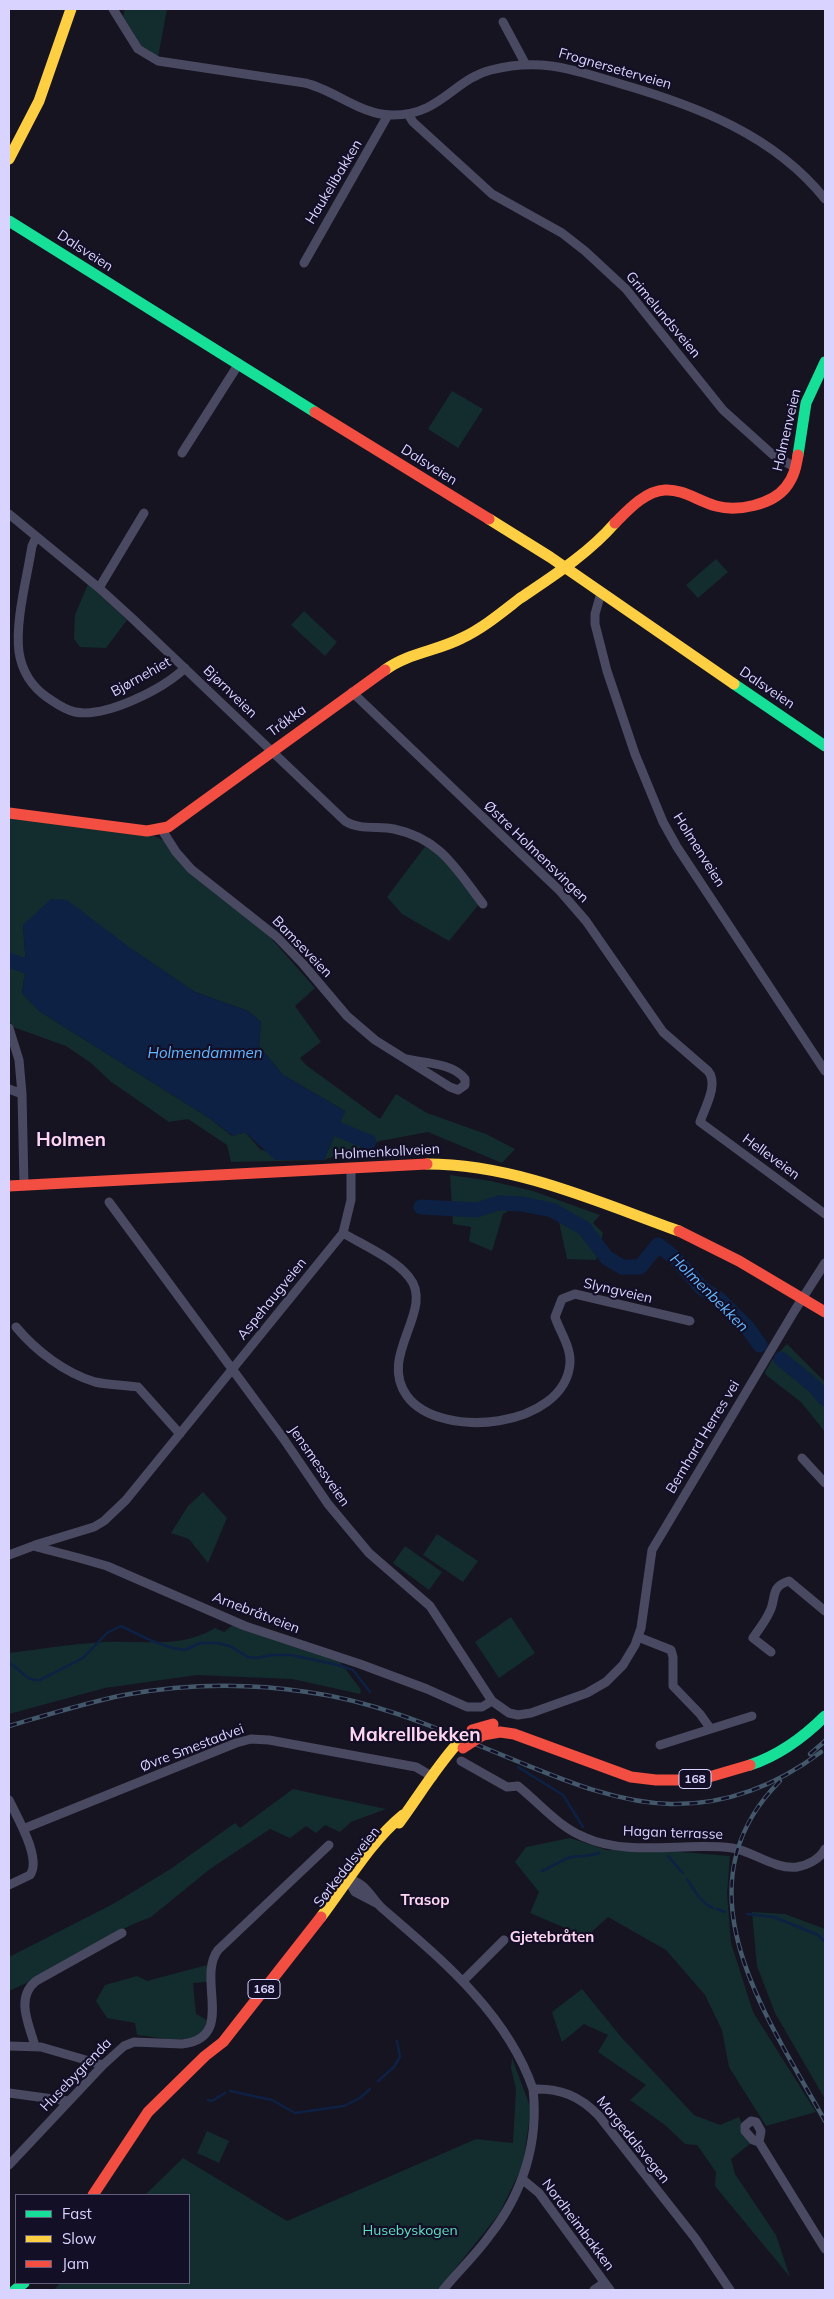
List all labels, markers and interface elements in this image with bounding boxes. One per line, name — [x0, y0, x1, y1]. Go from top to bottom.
street label: Frognerseterveien — [557, 45, 673, 93]
street label: Haukelibakken — [302, 137, 366, 227]
street label: Dalsveien — [54, 227, 116, 275]
street label: Grimelundsveien — [622, 268, 704, 362]
street label: Holmenveien — [769, 387, 805, 473]
street label: Dalsveien — [398, 441, 460, 489]
street label: Bjørnehiet — [108, 654, 174, 700]
street label: Bjørnveien — [200, 662, 260, 722]
street label: Dalsveien — [736, 663, 798, 713]
street label: Tråkka — [264, 701, 310, 741]
street label: Østre Holmensvingen — [480, 798, 592, 906]
street label: Holmenveien — [670, 810, 728, 890]
street label: Bamseveien — [269, 913, 335, 981]
water label: Holmendammen — [147, 1044, 263, 1062]
district label: Holmen — [36, 1129, 106, 1151]
street label: Helleveien — [739, 1131, 803, 1183]
street label: Holmenkollveien — [334, 1141, 440, 1163]
water label: Holmenbekken — [666, 1250, 752, 1336]
street label: Aspehaugveien — [234, 1255, 310, 1343]
street label: Slyngveien — [582, 1275, 654, 1307]
street label: Bernhard Herres vei — [663, 1377, 743, 1497]
street label: Jensmessveien — [285, 1422, 353, 1510]
street label: Arnebråtveien — [210, 1589, 302, 1637]
street label: Øvre Smestadvei — [138, 1720, 246, 1776]
district label: Makrellbekken — [349, 1724, 481, 1746]
road number: 168 — [679, 1770, 711, 1788]
street label: Sørkedalsveien — [310, 1823, 384, 1911]
street label: Hagan terrasse — [623, 1823, 723, 1843]
district label: Trasop — [401, 1891, 449, 1909]
district label: Gjetebråten — [510, 1928, 594, 1946]
road number: 168 — [248, 1980, 280, 1998]
street label: Husebygrenda — [37, 2035, 115, 2115]
street label: Morgedalsvegen — [593, 2093, 673, 2187]
street label: Nordheimbakken — [538, 2176, 618, 2274]
legend — [15, 2194, 190, 2284]
text: Fast — [62, 2204, 92, 2223]
park label: Husebyskogen — [362, 2223, 458, 2239]
text: Slow — [62, 2229, 96, 2248]
text: Jam — [62, 2254, 89, 2273]

